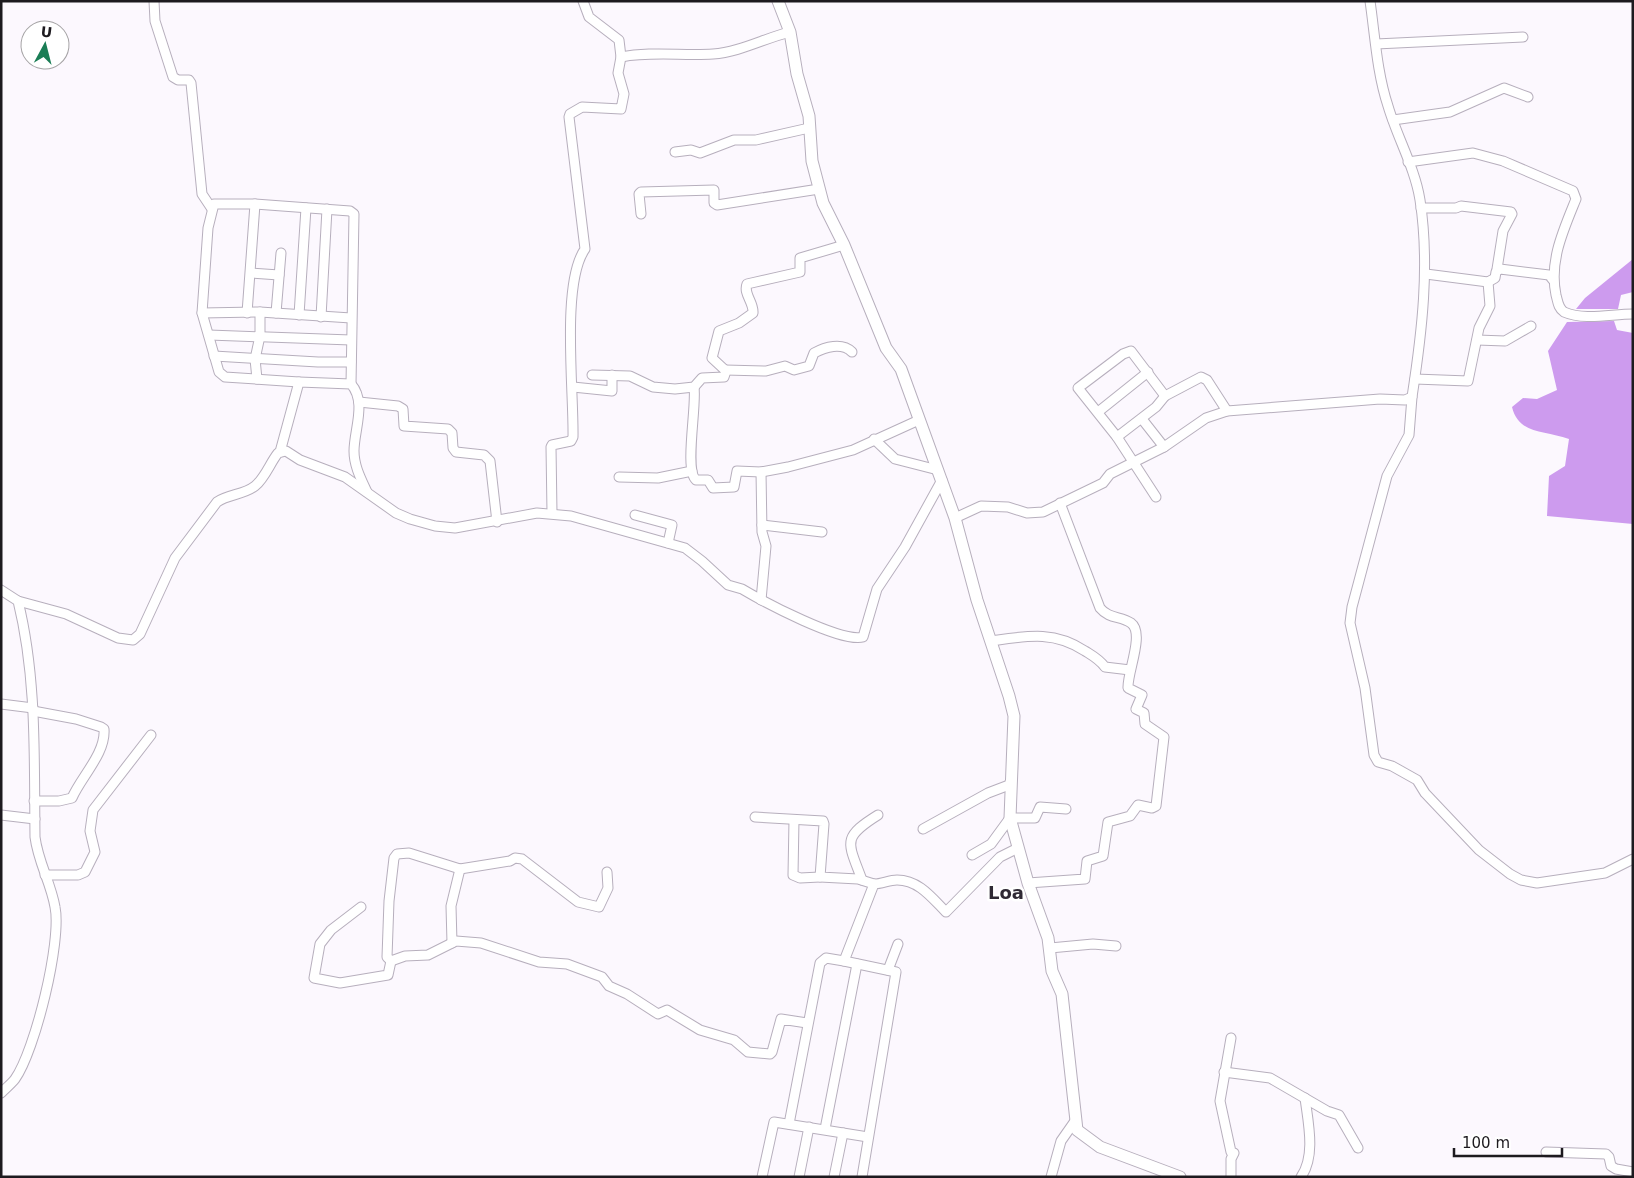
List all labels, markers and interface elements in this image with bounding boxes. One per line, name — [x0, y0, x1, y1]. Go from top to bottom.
north arrow — [20, 20, 70, 70]
text: U — [40, 23, 53, 41]
district label: Loa — [988, 882, 1024, 903]
scale bar — [1454, 1126, 1562, 1158]
text: 100 m — [1462, 1134, 1510, 1152]

